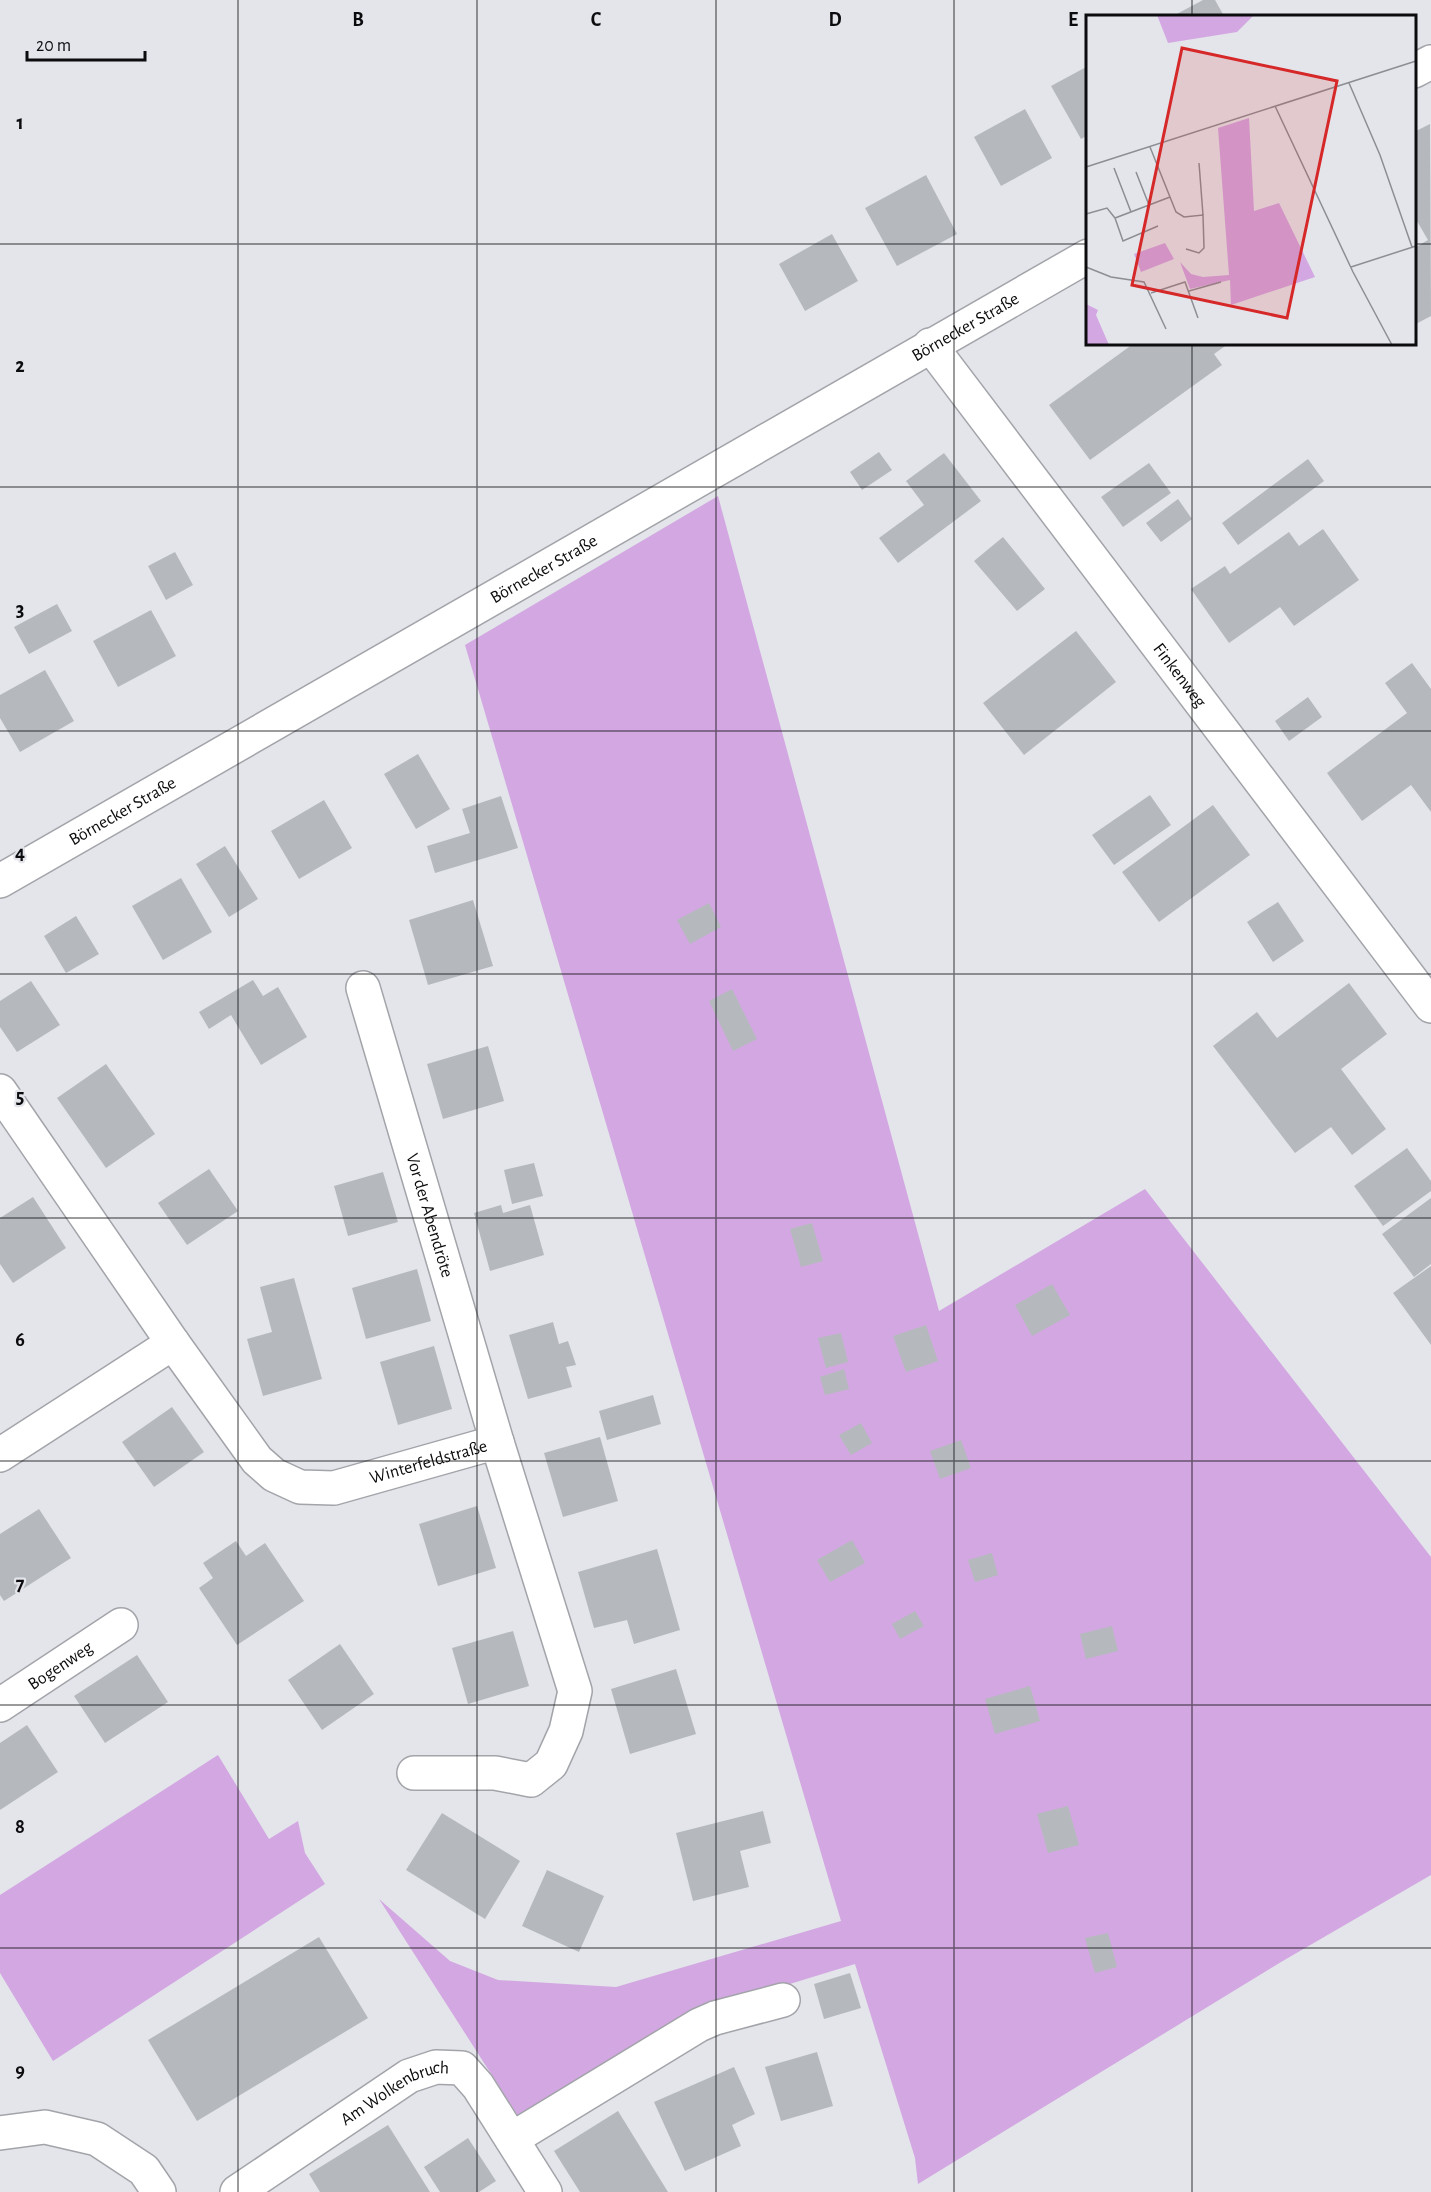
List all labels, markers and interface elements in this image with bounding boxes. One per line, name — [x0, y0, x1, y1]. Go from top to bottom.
text: B — [352, 10, 364, 30]
text: C — [591, 10, 602, 30]
text: D — [828, 10, 842, 30]
text: E — [1068, 10, 1078, 30]
inset map — [1086, 15, 1416, 345]
scale bar — [27, 24, 146, 62]
text: 20 m — [36, 37, 71, 55]
text: 1 — [16, 113, 24, 133]
street label: Börnecker Straße — [909, 290, 1022, 365]
text: 2 — [15, 356, 25, 376]
street label: Börnecker Straße — [488, 532, 601, 607]
text: 3 — [16, 600, 24, 620]
street label: Finkenweg — [1149, 640, 1209, 711]
street label: Börnecker Straße — [66, 774, 179, 849]
text: 4 — [15, 843, 25, 863]
text: 5 — [16, 1087, 24, 1107]
street label: Vor der Abendröte — [402, 1151, 456, 1280]
text: 6 — [15, 1330, 25, 1350]
street label: Winterfeldstraße — [368, 1437, 489, 1487]
text: 7 — [16, 1574, 25, 1594]
street label: Bogenweg — [25, 1638, 96, 1694]
text: 8 — [15, 1817, 25, 1837]
street label: Am Wolkenbruch — [338, 2059, 449, 2129]
text: 9 — [15, 2061, 25, 2081]

